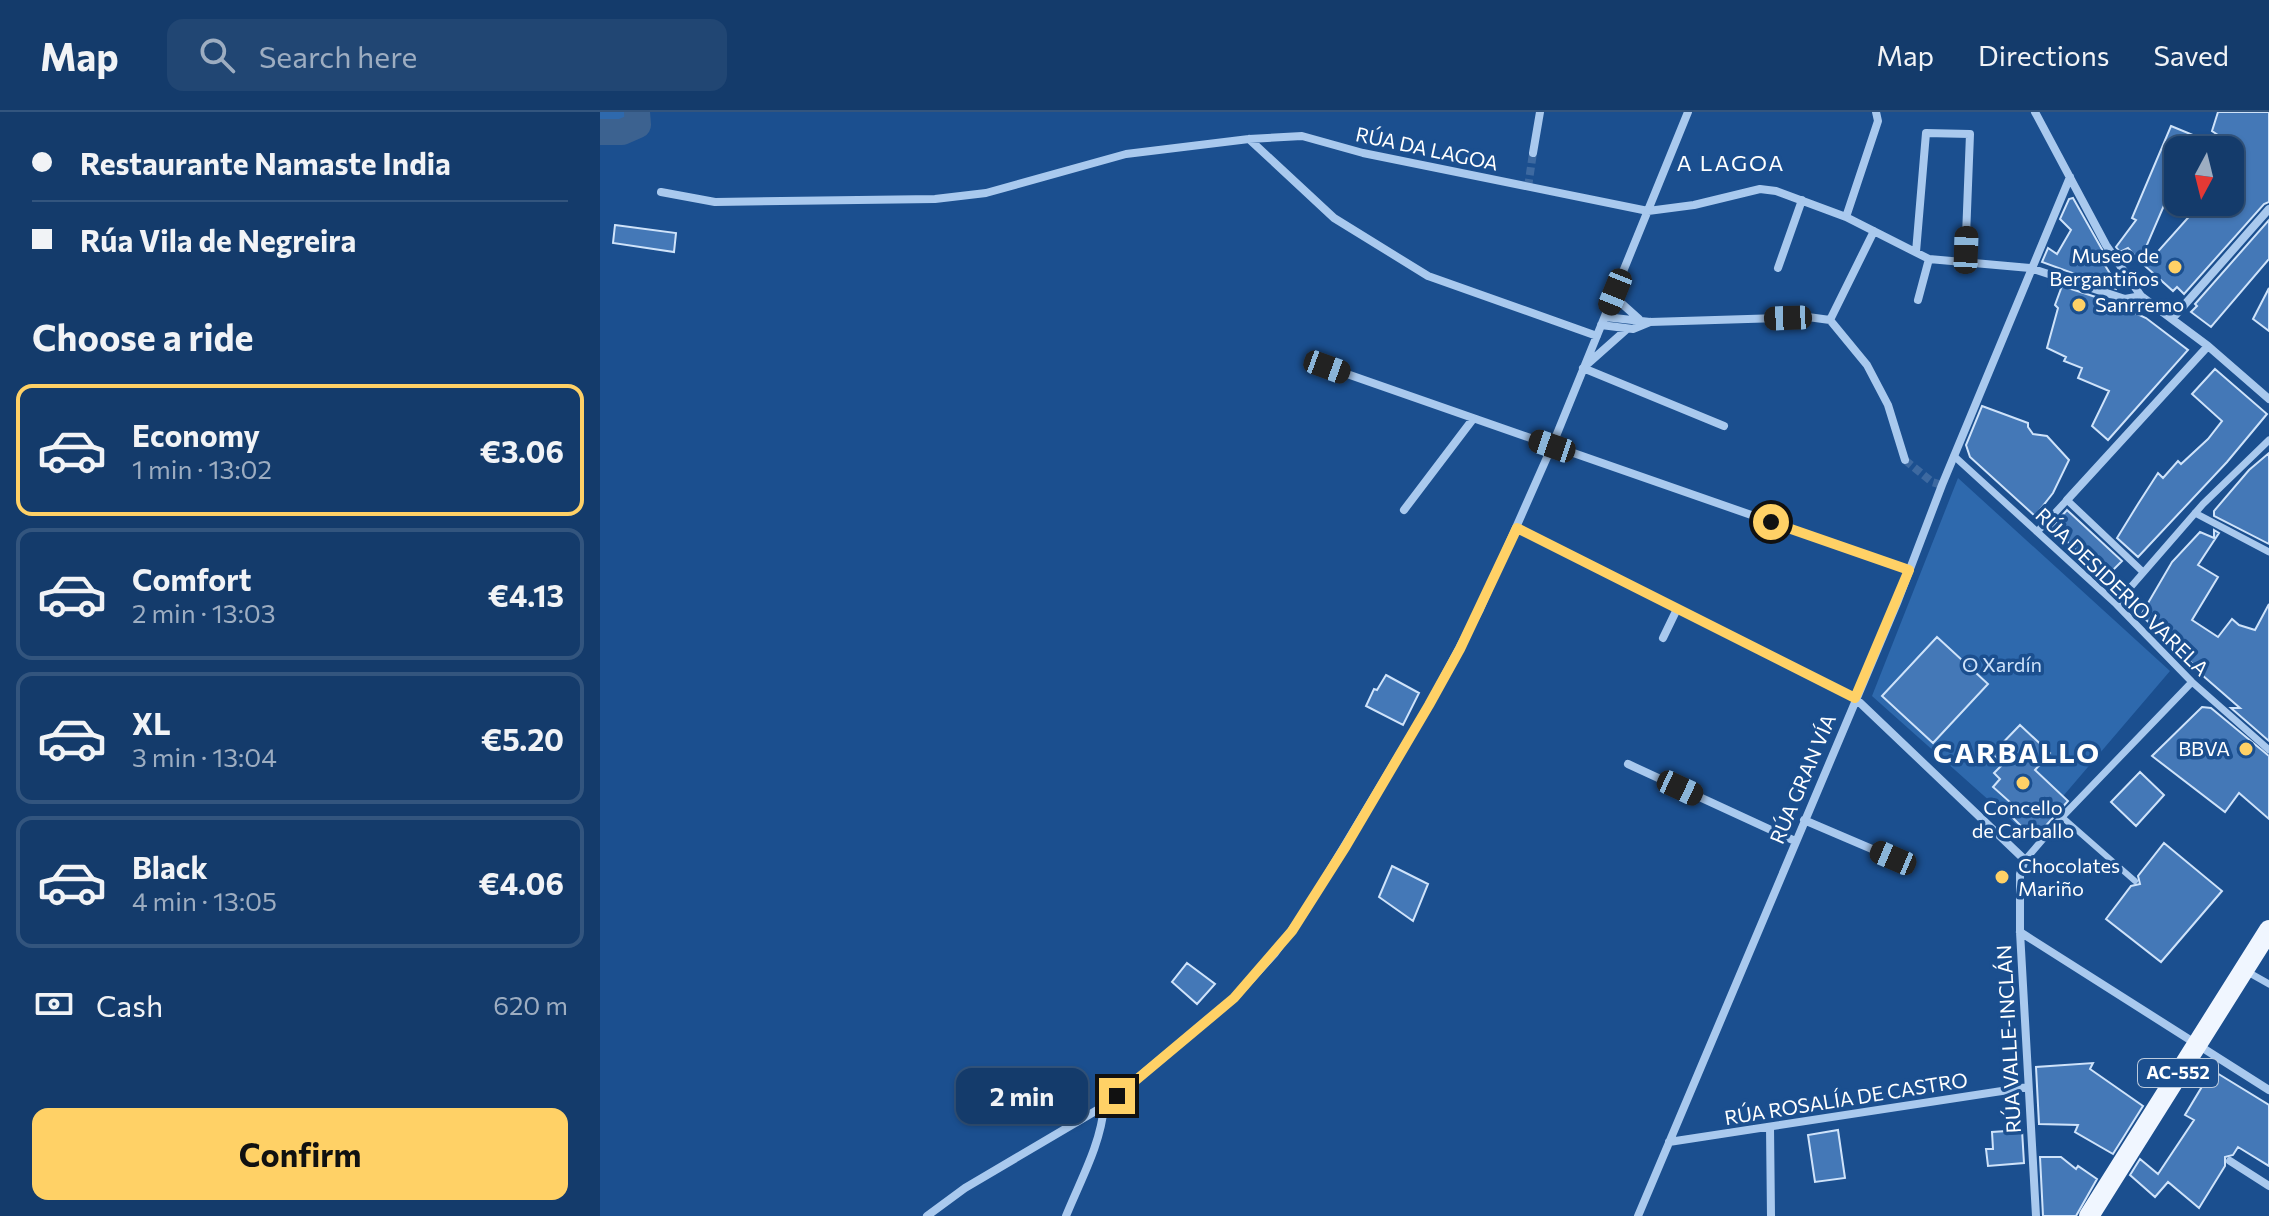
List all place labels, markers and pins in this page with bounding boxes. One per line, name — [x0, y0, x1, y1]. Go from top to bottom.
place label: Museo de Bergantiños — [2049, 243, 2159, 290]
marker: Museo de Bergantiños — [2166, 258, 2184, 276]
place label: Sanrremo — [2095, 292, 2184, 316]
marker: Sanrremo — [2070, 296, 2088, 314]
place label: BBVA — [2178, 736, 2230, 760]
marker: BBVA — [2237, 740, 2255, 758]
marker: Concello de Carballo — [2014, 774, 2032, 792]
place label: Concello de Carballo — [1972, 795, 2074, 842]
place label: Chocolates Mariño — [2018, 853, 2120, 900]
marker: Chocolates Mariño — [1993, 868, 2011, 886]

